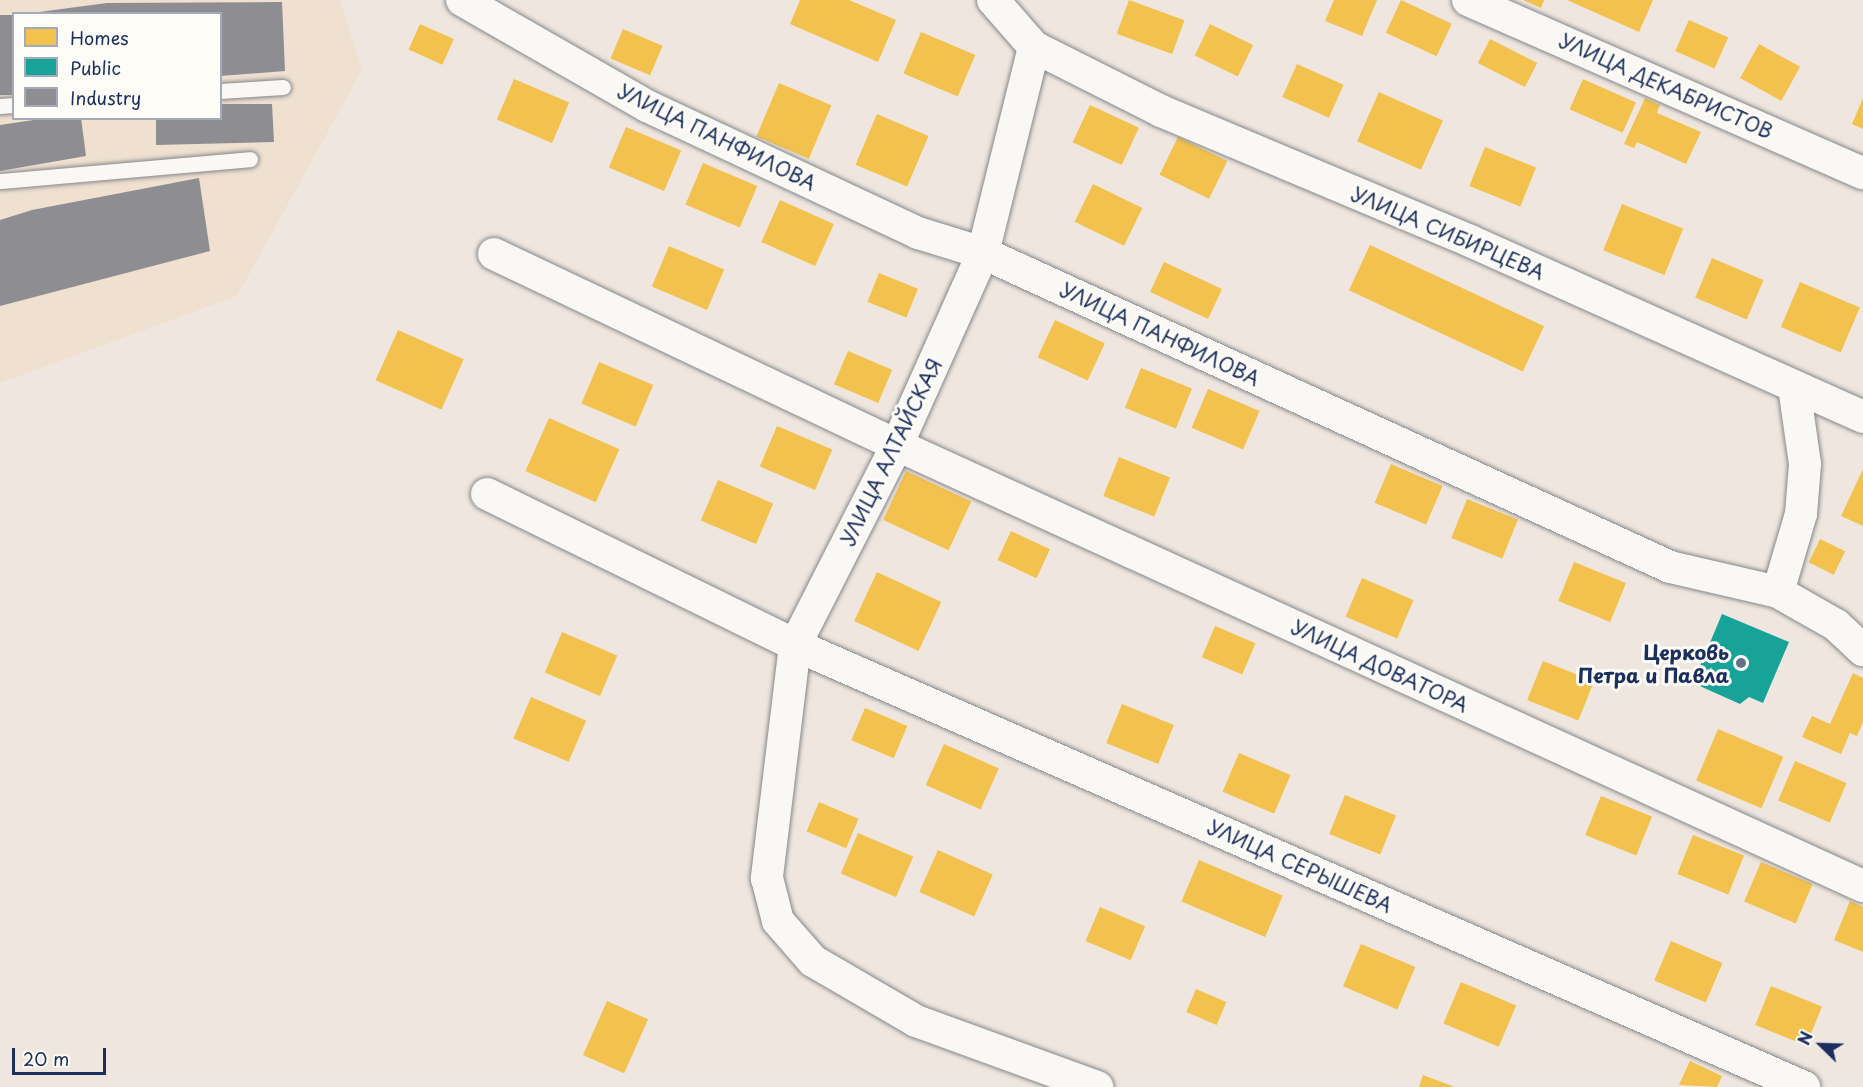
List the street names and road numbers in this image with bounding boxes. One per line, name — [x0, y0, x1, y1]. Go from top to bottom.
street label: УЛИЦА ДЕКАБРИСТОВ — [1555, 28, 1777, 144]
street label: УЛИЦА ПАНФИЛОВА — [614, 79, 820, 195]
street label: УЛИЦА СИБИРЦЕВА — [1348, 181, 1548, 285]
street label: УЛИЦА ПАНФИЛОВА — [1056, 277, 1264, 391]
street label: УЛИЦА АЛТАЙСКАЯ — [835, 353, 947, 551]
street label: УЛИЦА ДОВАТОРА — [1287, 614, 1473, 718]
street label: УЛИЦА СЕРЫШЕВА — [1203, 814, 1397, 918]

